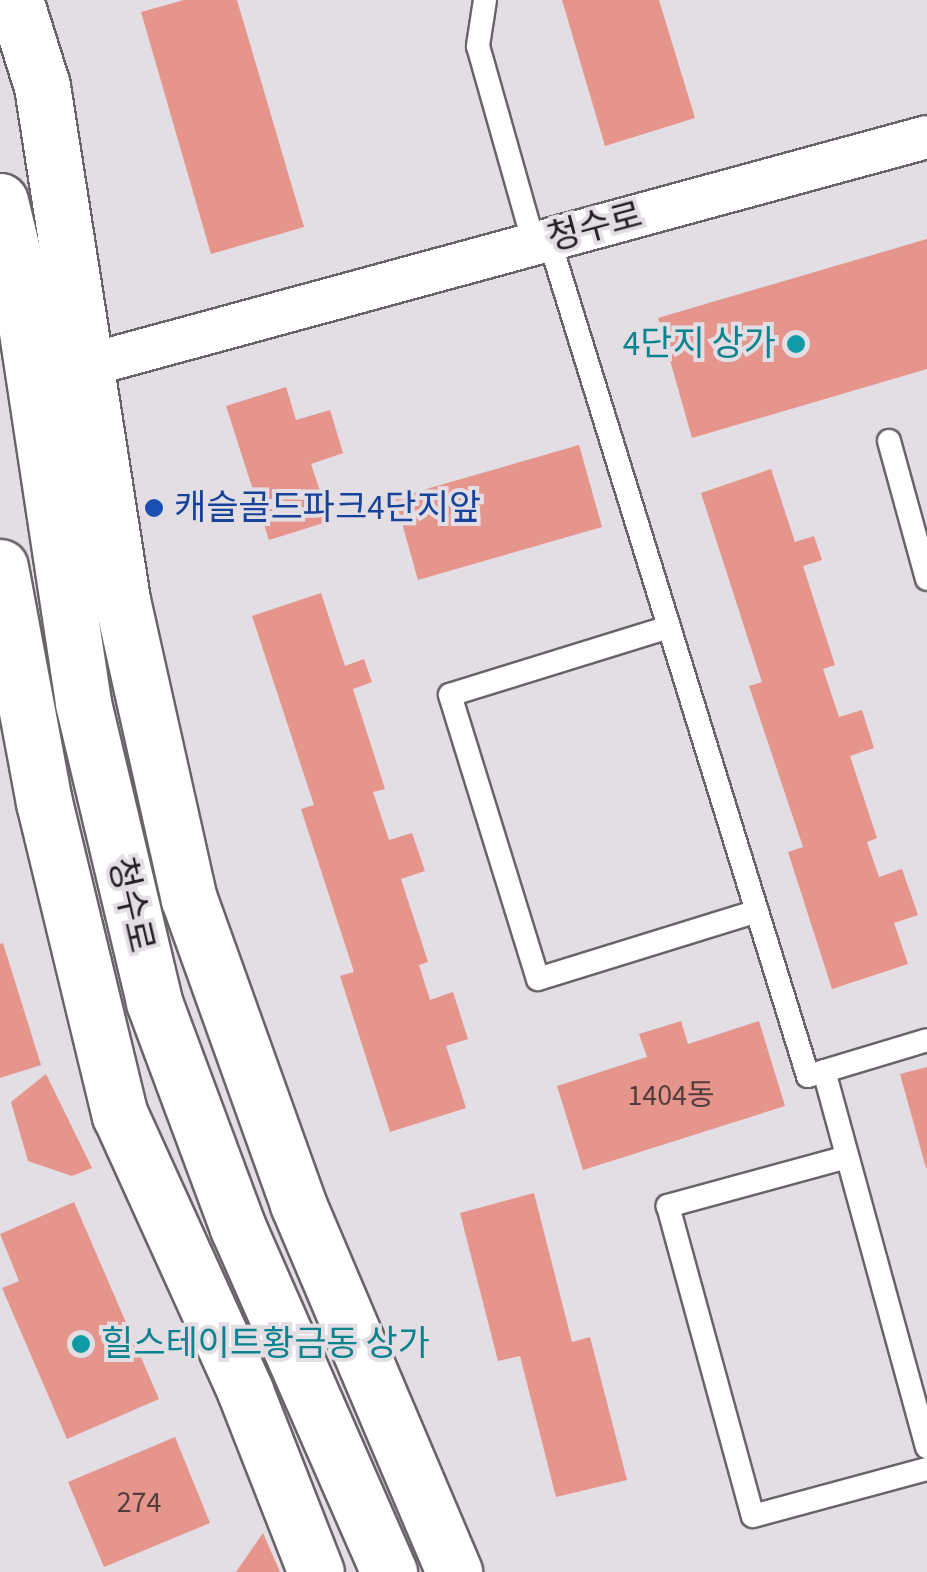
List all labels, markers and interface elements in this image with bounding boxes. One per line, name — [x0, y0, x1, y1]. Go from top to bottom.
street label: 청수로 — [543, 194, 647, 260]
place label: 4단지 상가 — [623, 323, 776, 365]
marker: 4단지 상가 — [785, 333, 807, 355]
place label: 캐슬골드파크4단지앞 — [174, 487, 481, 529]
marker: 캐슬골드파크4단지앞 — [143, 497, 165, 519]
street label: 청수로 — [100, 853, 162, 957]
house number: 1404동 — [627, 1078, 715, 1114]
place label: 힐스테이트황금동 상가 — [101, 1323, 430, 1365]
marker: 힐스테이트황금동 상가 — [70, 1333, 92, 1355]
house number: 274 — [117, 1485, 161, 1521]

